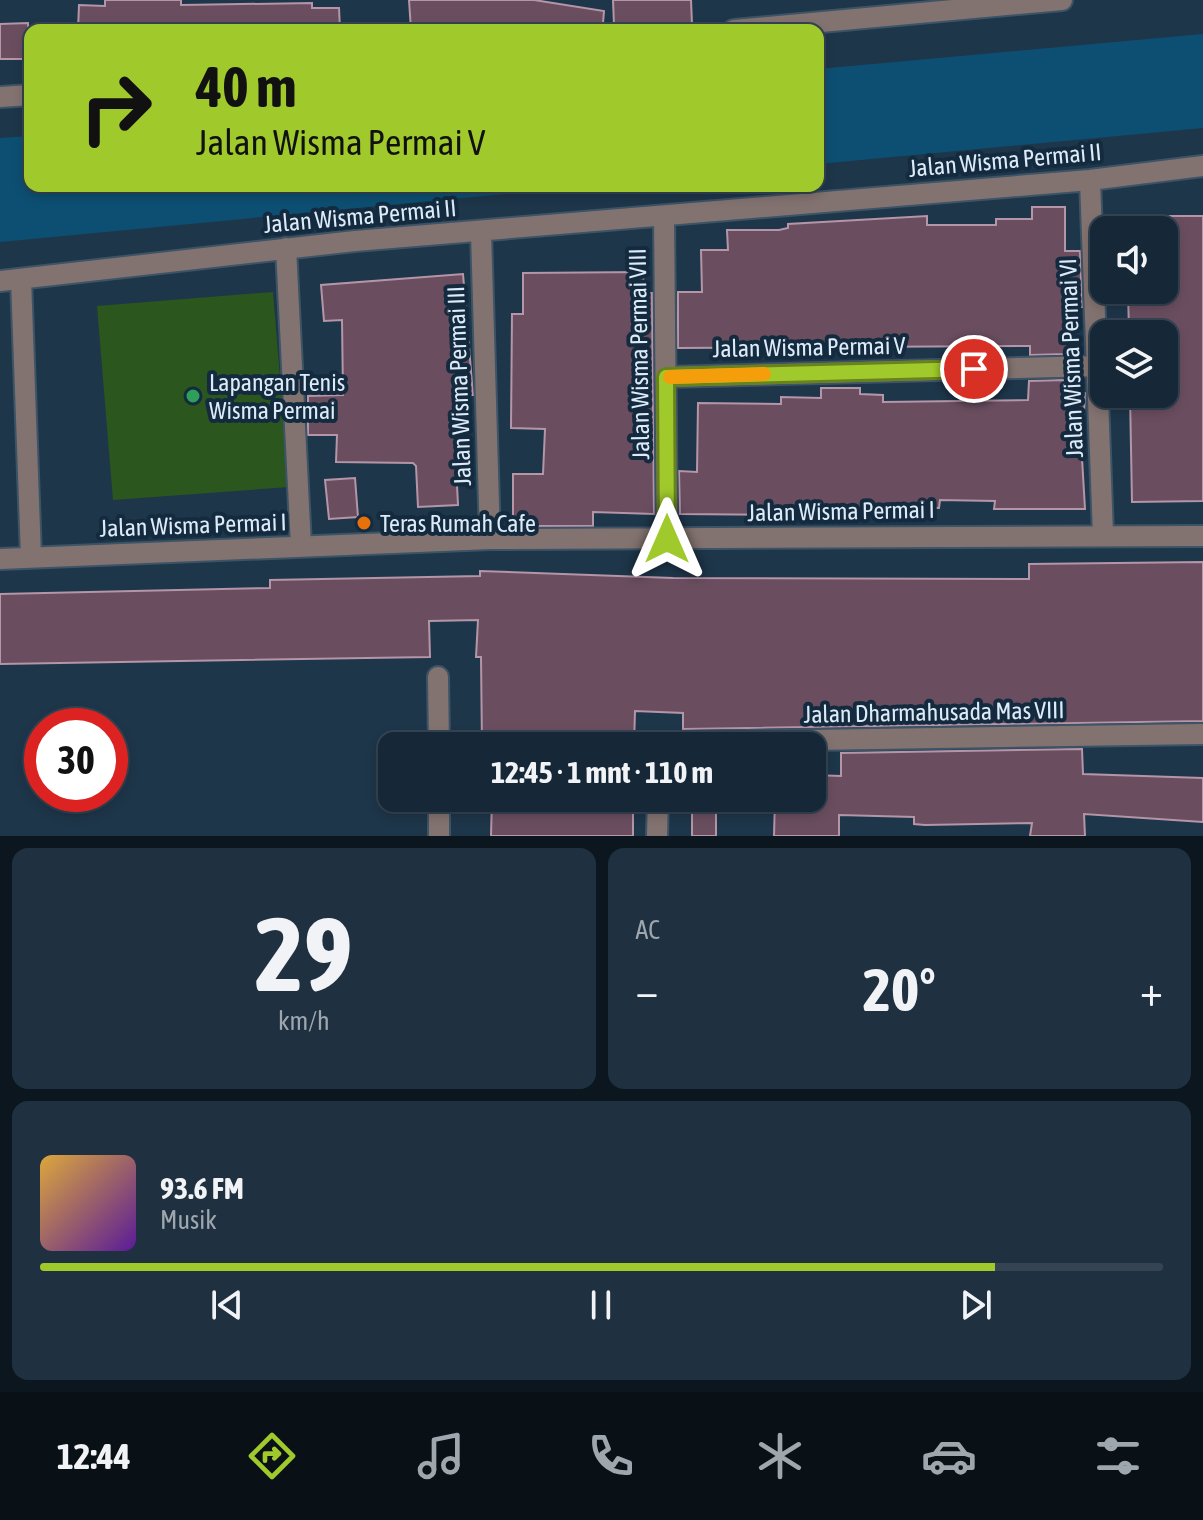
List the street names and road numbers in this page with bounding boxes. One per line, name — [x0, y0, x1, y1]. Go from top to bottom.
street label: Jalan Wisma Permai II — [907, 138, 1103, 182]
street label: Jalan Wisma Permai II — [262, 194, 458, 238]
street label: Jalan Wisma Permai VIII — [624, 248, 654, 460]
street label: Jalan Wisma Permai VI — [1054, 258, 1088, 458]
street label: Jalan Wisma Permai III — [442, 286, 476, 486]
street label: Jalan Wisma Permai V — [712, 332, 906, 362]
street label: Jalan Wisma Permai I — [747, 496, 935, 526]
street label: Jalan Wisma Permai I — [99, 508, 287, 542]
street label: Jalan Dharmahusada Mas VIII — [803, 696, 1065, 728]

